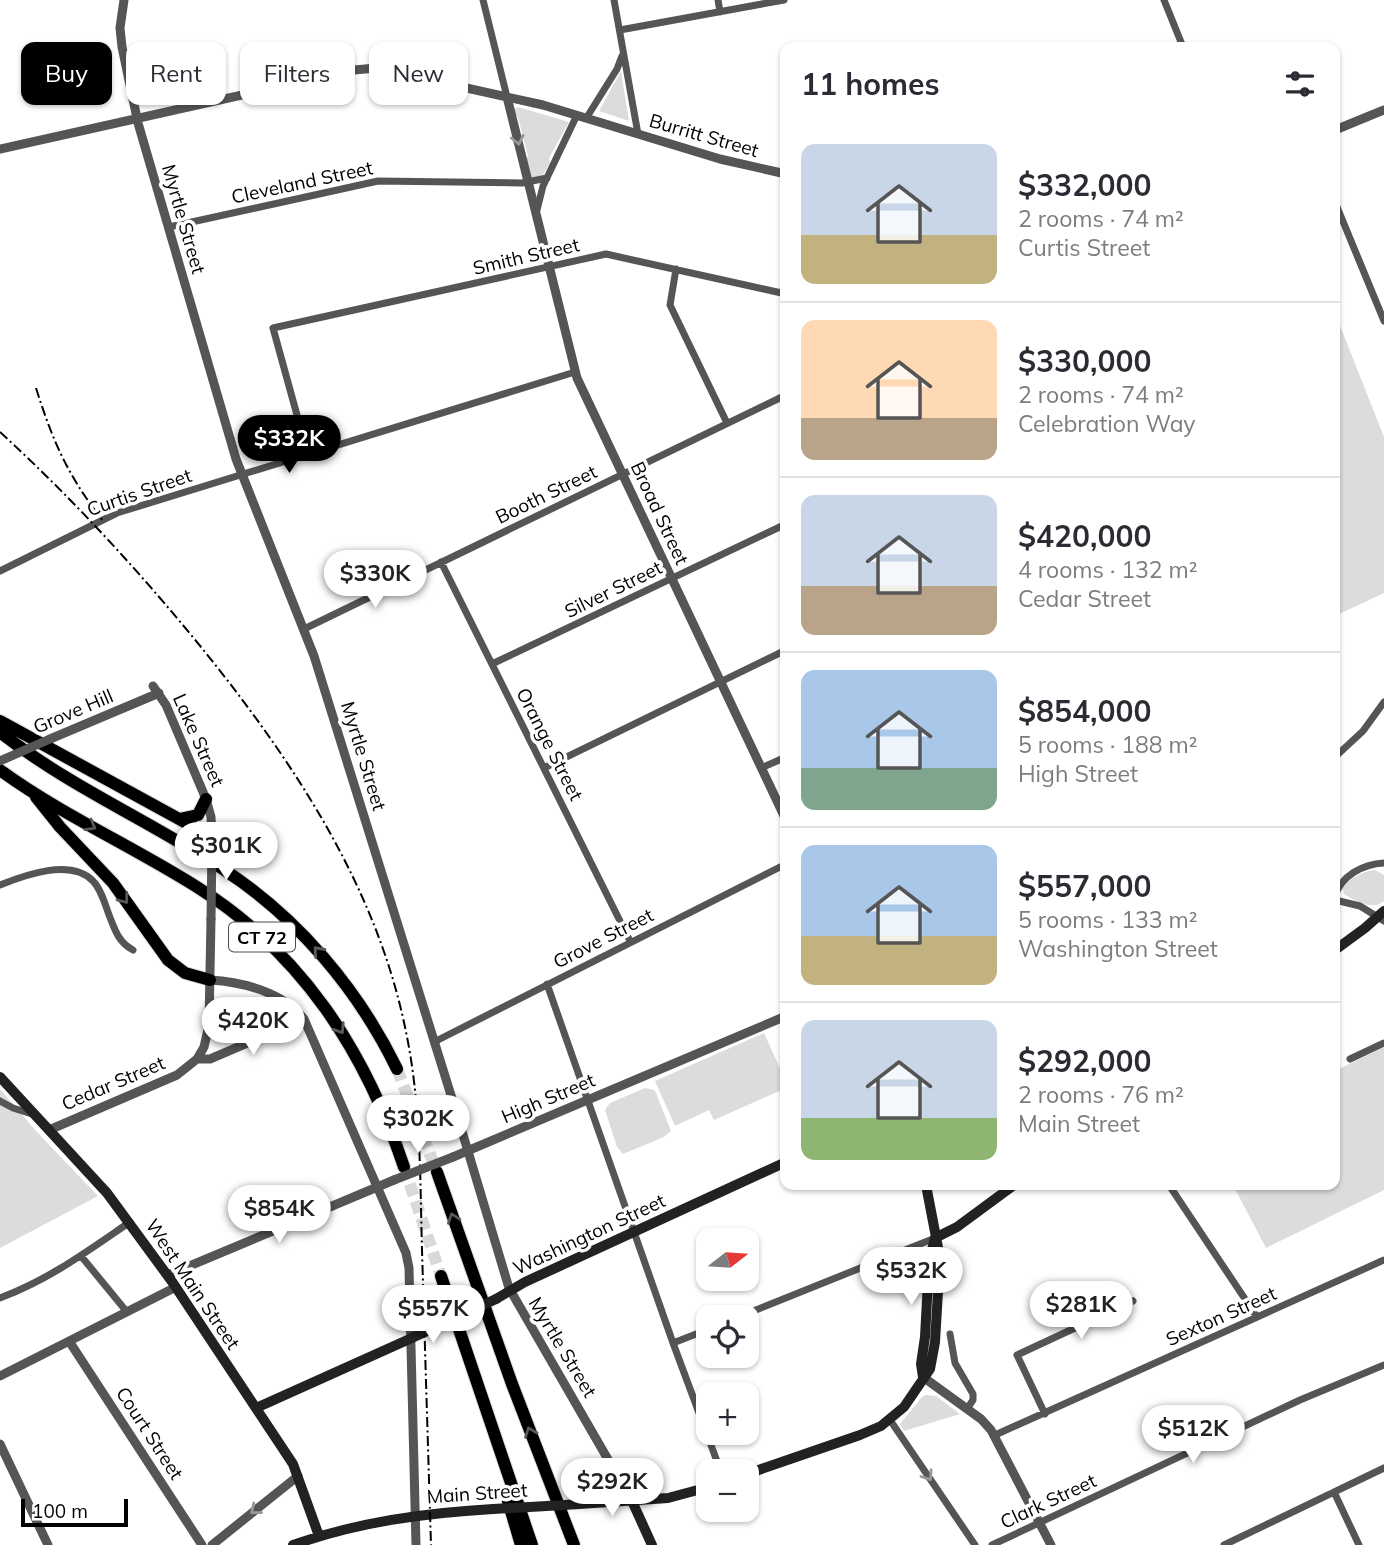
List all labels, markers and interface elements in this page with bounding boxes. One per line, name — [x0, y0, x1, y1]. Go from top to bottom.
chip: Buy — [21, 42, 112, 105]
chip: Rent — [126, 42, 226, 105]
chip: Filters — [240, 42, 355, 105]
chip: New — [369, 42, 468, 105]
text: 11 homes — [801, 65, 940, 103]
icon: filters — [1281, 65, 1319, 103]
street label: Burritt Street — [646, 108, 762, 162]
one-way arrow — [509, 133, 524, 145]
street label: Cleveland Street — [229, 155, 375, 209]
street label: Myrtle Street — [157, 161, 211, 277]
text: $332,000 — [1018, 166, 1151, 204]
icon: home — [857, 172, 941, 256]
text: 2 rooms · 74 m² — [1018, 204, 1184, 233]
street label: Smith Street — [471, 232, 582, 280]
text: Curtis Street — [1018, 233, 1150, 262]
text: $330,000 — [1018, 342, 1151, 380]
icon: home — [857, 348, 941, 432]
text: 2 rooms · 74 m² — [1018, 380, 1184, 409]
text: Celebration Way — [1018, 409, 1196, 438]
pin: $332K — [240, 416, 338, 475]
text: $332K — [254, 423, 324, 452]
street label: Broad Street — [626, 458, 694, 569]
street label: Booth Street — [491, 459, 601, 529]
street label: Curtis Street — [83, 463, 195, 521]
text: $420,000 — [1018, 517, 1151, 555]
icon: home — [857, 523, 941, 607]
pin: $330K — [326, 550, 424, 610]
street label: Silver Street — [560, 555, 666, 623]
text: 4 rooms · 132 m² — [1018, 555, 1198, 584]
text: $330K — [340, 558, 410, 587]
text: Cedar Street — [1018, 584, 1151, 613]
street label: Grove Hill — [29, 683, 117, 739]
street label: Orange Street — [511, 684, 589, 805]
street label: Lake Street — [168, 690, 230, 790]
text: $854,000 — [1018, 692, 1151, 730]
icon: home — [857, 698, 941, 782]
street label: Myrtle Street — [336, 699, 392, 814]
text: 5 rooms · 188 m² — [1018, 730, 1198, 759]
text: High Street — [1018, 759, 1138, 788]
one-way arrow — [83, 818, 96, 831]
pin: $301K — [177, 822, 275, 882]
text: $301K — [191, 830, 261, 859]
text: $557,000 — [1018, 867, 1151, 905]
icon: home — [857, 873, 941, 957]
one-way arrow — [116, 891, 129, 903]
street label: Grove Street — [549, 902, 657, 973]
text: 5 rooms · 133 m² — [1018, 905, 1198, 934]
road number: CT 72 — [229, 922, 295, 952]
text: Washington Street — [1018, 934, 1218, 963]
one-way arrow — [314, 947, 326, 960]
pin: $420K — [204, 998, 302, 1057]
text: $420K — [218, 1005, 288, 1034]
one-way arrow — [332, 1021, 345, 1034]
text: $292,000 — [1018, 1042, 1151, 1080]
icon: home — [857, 1048, 941, 1132]
street label: Cedar Street — [58, 1050, 169, 1116]
street label: High Street — [498, 1067, 599, 1128]
text: 2 rooms · 76 m² — [1018, 1080, 1184, 1109]
pin: $302K — [369, 1096, 467, 1155]
text: $302K — [383, 1103, 453, 1132]
text: Main Street — [1018, 1109, 1140, 1138]
pin: $854K — [230, 1186, 328, 1245]
street label: Washington Street — [509, 1188, 669, 1280]
text: $854K — [244, 1193, 314, 1222]
one-way arrow — [447, 1212, 461, 1224]
street label: West Main Street — [141, 1214, 246, 1354]
north arrow — [696, 1228, 760, 1292]
map controls — [696, 1228, 759, 1522]
pin: $532K — [862, 1248, 960, 1307]
text: $532K — [876, 1255, 946, 1284]
street label: Sexton Street — [1162, 1281, 1280, 1351]
pin: $281K — [1032, 1282, 1130, 1341]
pin: $557K — [384, 1286, 482, 1345]
text: $281K — [1046, 1289, 1116, 1318]
street label: Myrtle Street — [524, 1292, 603, 1402]
text: $557K — [398, 1293, 468, 1322]
button: locate — [696, 1305, 759, 1368]
street label: Court Street — [111, 1382, 189, 1484]
button: + — [696, 1382, 759, 1445]
pin: $512K — [1144, 1406, 1242, 1465]
text: $512K — [1158, 1413, 1228, 1442]
one-way arrow — [524, 1427, 538, 1439]
pin: $292K — [563, 1458, 661, 1518]
button: − — [696, 1459, 759, 1522]
text: $292K — [577, 1466, 647, 1495]
street label: Clark Street — [996, 1468, 1100, 1534]
one-way arrow — [920, 1469, 933, 1482]
street label: Main Street — [426, 1477, 528, 1508]
scale bar — [21, 1496, 128, 1528]
text: 100 m — [32, 1499, 88, 1523]
one-way arrow — [250, 1502, 262, 1515]

